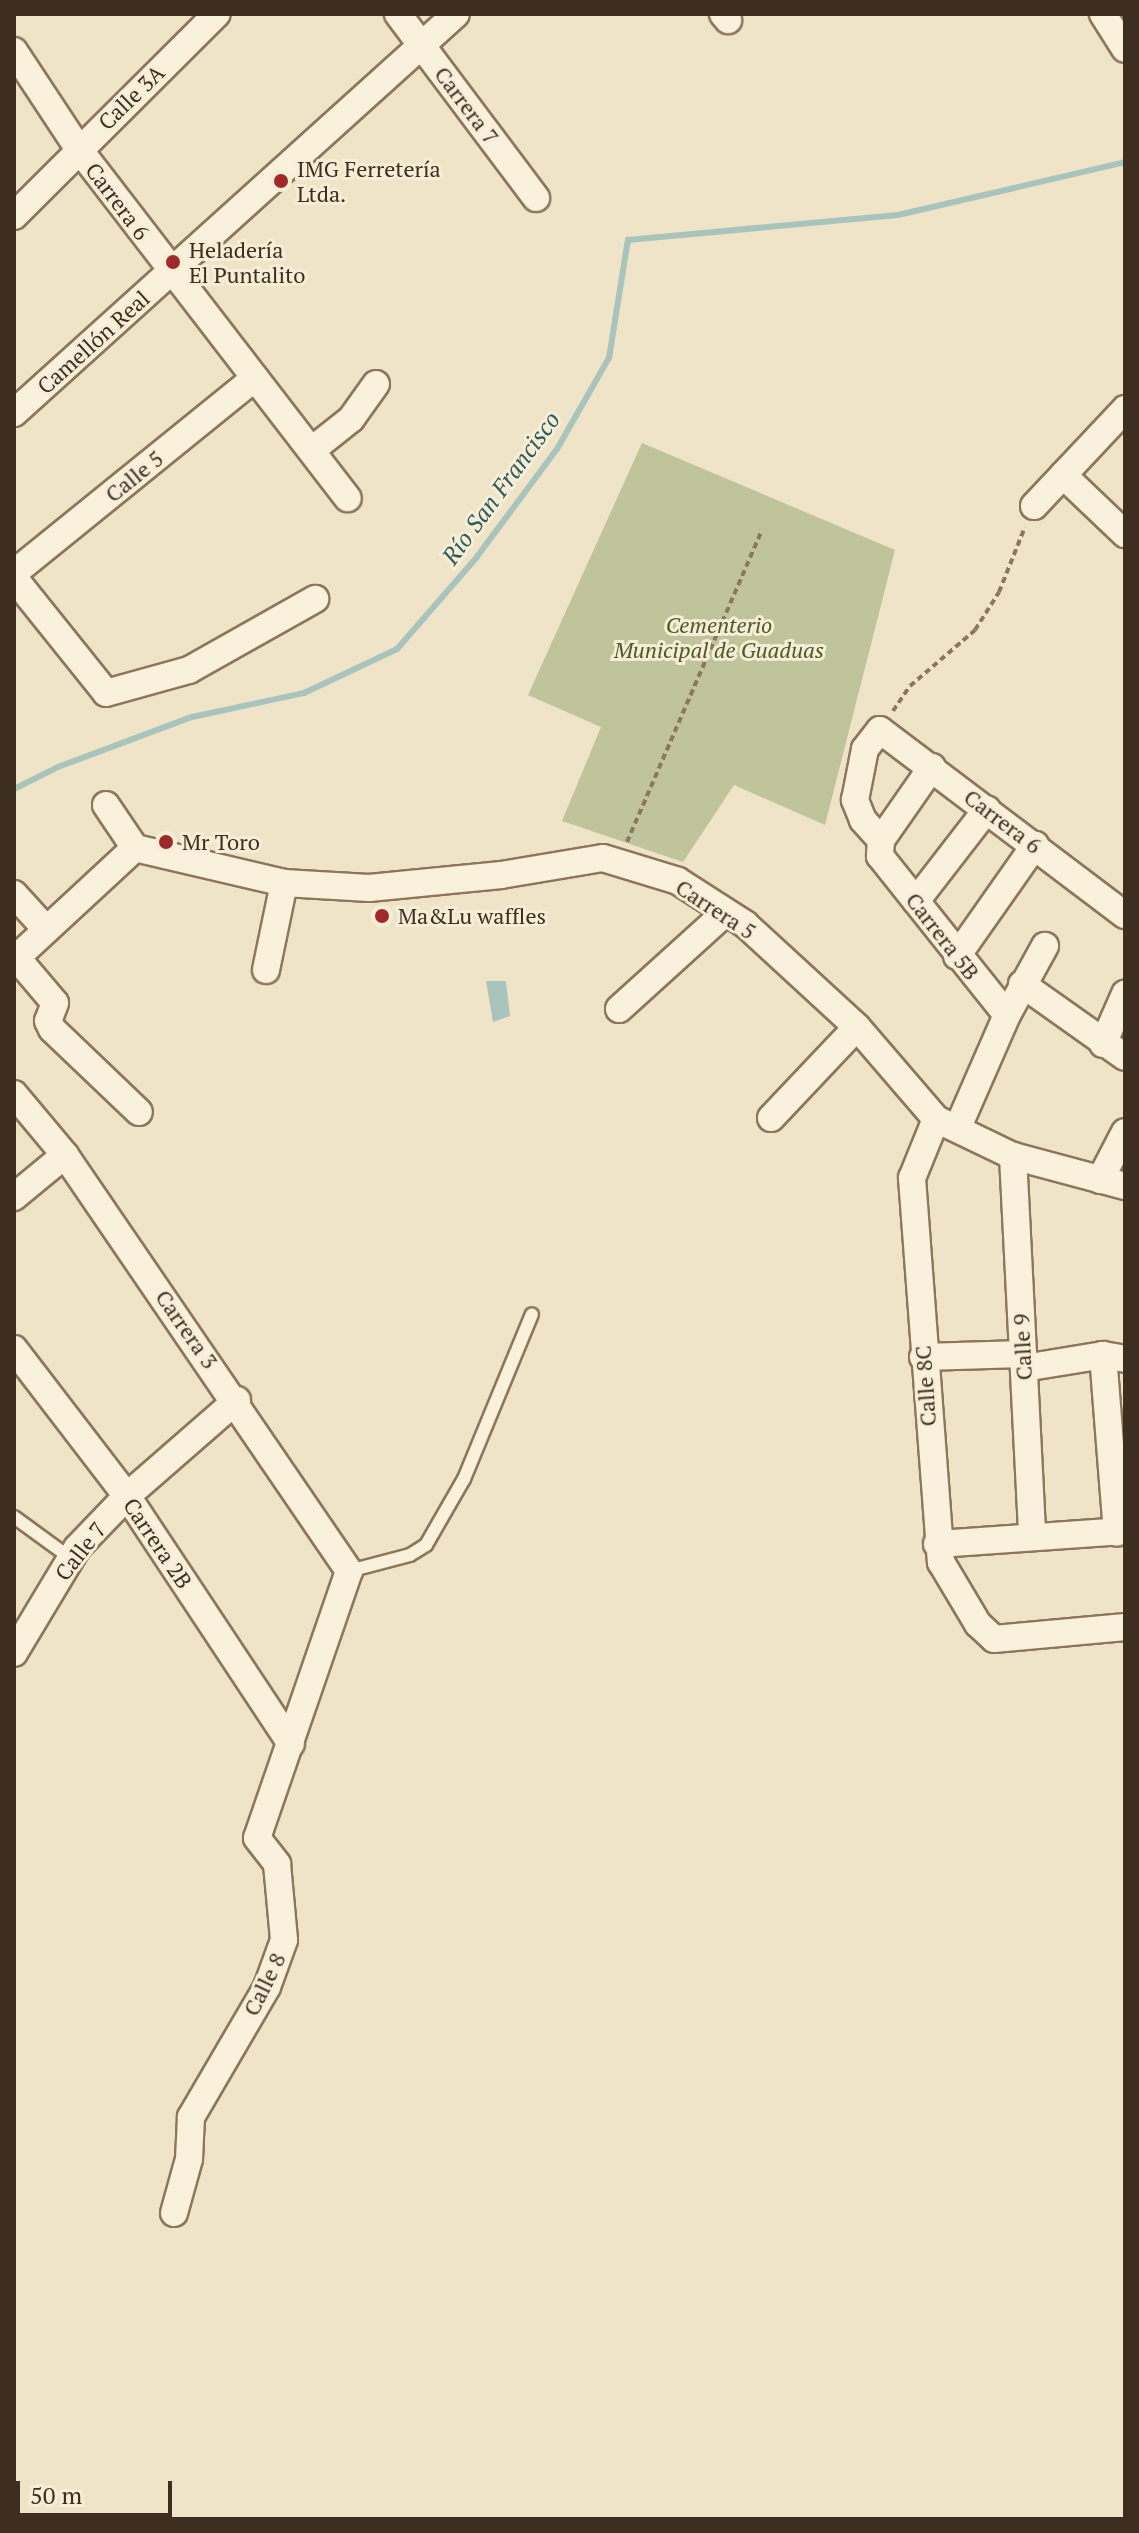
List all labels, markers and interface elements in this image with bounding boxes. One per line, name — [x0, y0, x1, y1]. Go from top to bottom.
street label: Calle 3A — [92, 59, 170, 135]
street label: Carrera 7 — [429, 61, 505, 149]
place label: IMG Ferretería Ltda. — [297, 155, 441, 206]
street label: Carrera 6 — [80, 157, 156, 245]
marker: IMG Ferretería Ltda. — [272, 172, 290, 190]
place label: Heladería El Puntalito — [189, 236, 305, 288]
marker: Heladería El Puntalito — [164, 253, 182, 271]
street label: Camellón Real — [32, 285, 154, 399]
water label: Río San Francisco — [436, 406, 566, 570]
street label: Calle 5 — [100, 445, 168, 507]
park label: Cementerio Municipal de Guaduas — [614, 611, 824, 662]
street label: Carrera 6 — [959, 783, 1047, 859]
place label: Mr Toro — [182, 829, 260, 855]
marker: Mr Toro — [157, 833, 175, 851]
street label: Carrera 5 — [671, 873, 761, 945]
street label: Carrera 5B — [901, 887, 985, 985]
place label: Ma&Lu waffles — [398, 903, 546, 929]
marker: Ma&Lu waffles — [373, 907, 391, 925]
street label: Carrera 3 — [150, 1285, 224, 1373]
street label: Calle 9 — [1007, 1313, 1037, 1381]
street label: Calle 8C — [909, 1345, 941, 1427]
street label: Carrera 2B — [118, 1493, 198, 1593]
street label: Calle 7 — [49, 1517, 111, 1585]
street label: Calle 8 — [238, 1948, 290, 2020]
scale bar — [20, 2465, 176, 2515]
text: 50 m — [30, 2479, 82, 2511]

